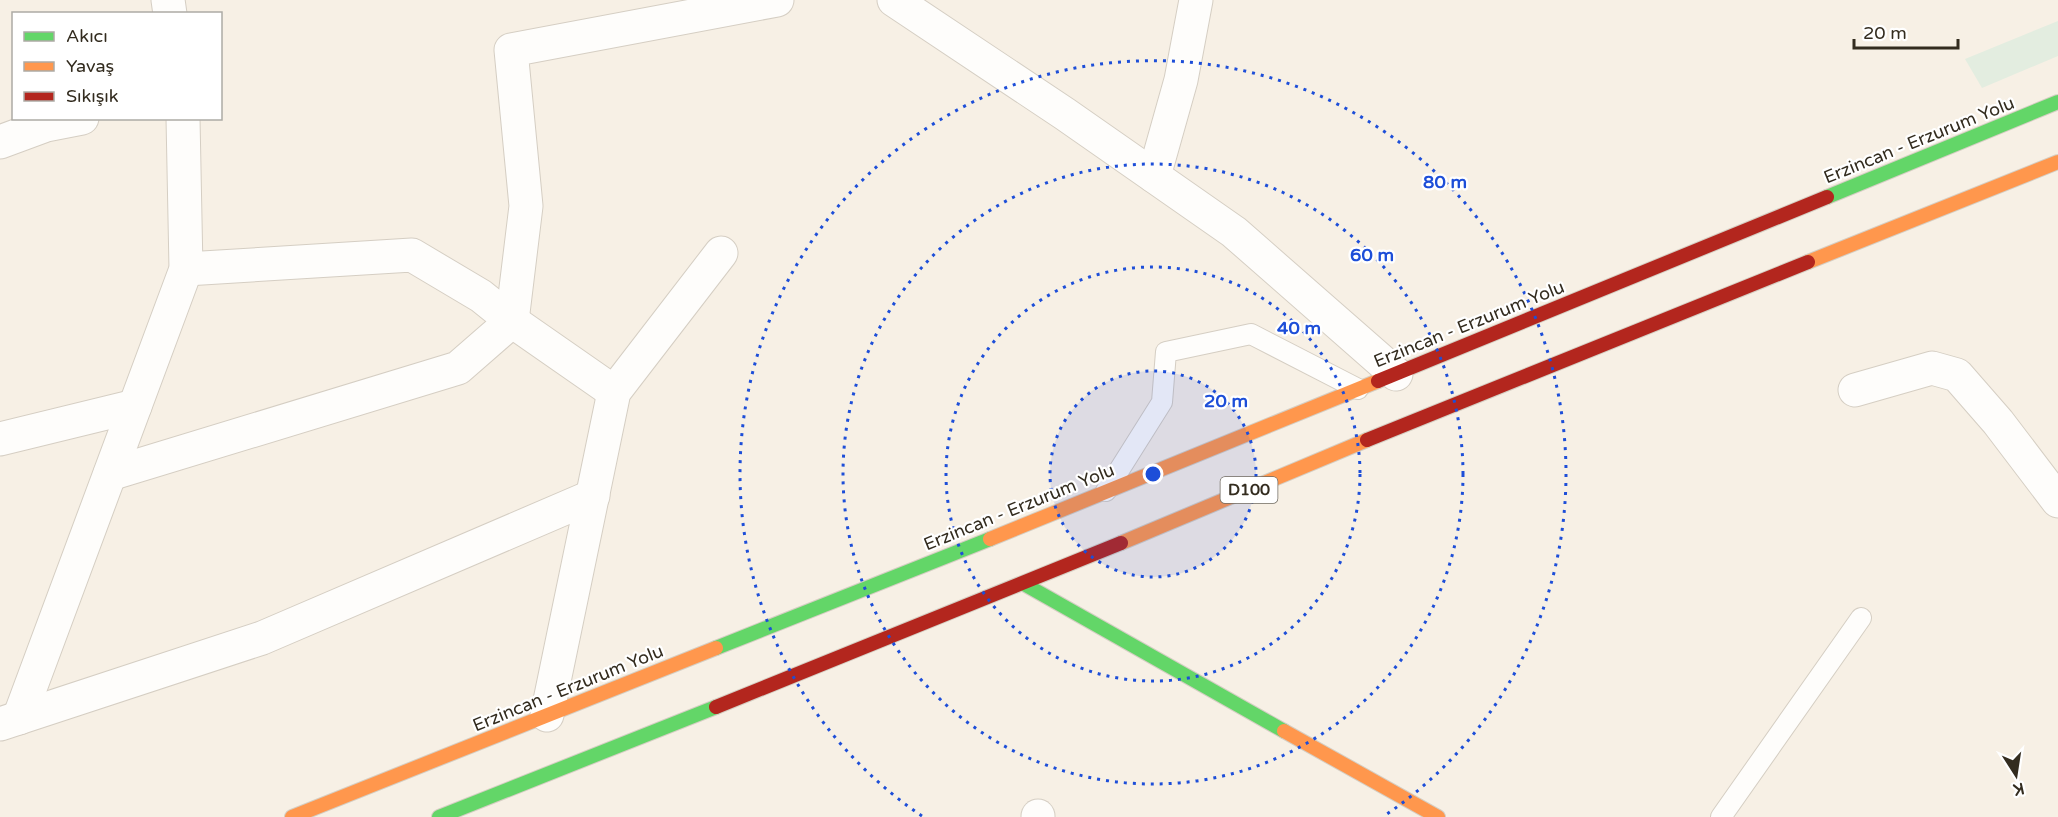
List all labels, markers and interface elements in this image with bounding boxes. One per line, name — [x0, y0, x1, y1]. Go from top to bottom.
legend — [12, 12, 222, 120]
scale bar — [1854, 12, 1958, 50]
text: 20 m — [1863, 22, 1907, 44]
text: Akıcı — [66, 25, 108, 47]
text: Yavaş — [66, 55, 114, 77]
text: Sıkışık — [66, 85, 119, 107]
street label: Erzincan - Erzurum Yolu — [1820, 92, 2018, 188]
text: 80 m — [1423, 171, 1467, 193]
text: 60 m — [1350, 244, 1394, 266]
street label: Erzincan - Erzurum Yolu — [1370, 276, 1568, 372]
text: 40 m — [1277, 317, 1321, 339]
text: 20 m — [1204, 390, 1248, 412]
street label: Erzincan - Erzurum Yolu — [920, 459, 1118, 555]
centre of rings — [1143, 464, 1163, 484]
road number: D100 — [1220, 477, 1278, 503]
street label: Erzincan - Erzurum Yolu — [469, 640, 667, 736]
north arrow — [1986, 745, 2046, 805]
text: K — [2011, 778, 2026, 800]

